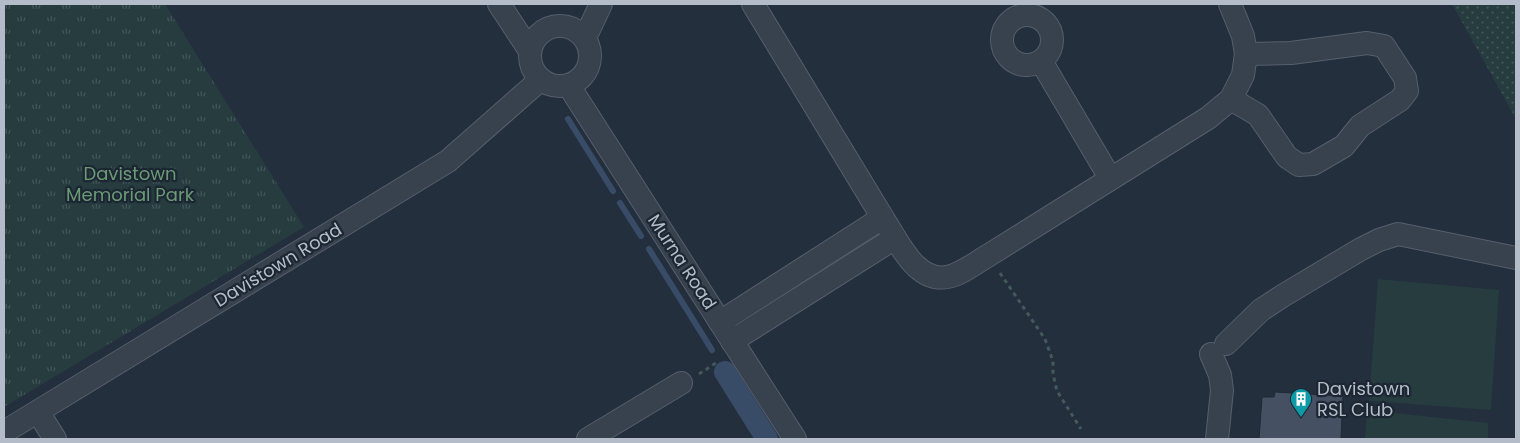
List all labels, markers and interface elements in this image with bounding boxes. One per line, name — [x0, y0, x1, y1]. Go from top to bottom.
park label: Davistown Memorial Park — [66, 161, 195, 207]
street label: Murna Road — [642, 209, 723, 314]
street label: Davistown Road — [209, 217, 346, 313]
place label: Davistown RSL Club — [1317, 376, 1410, 422]
building icon: Davistown RSL Club — [1289, 387, 1313, 418]

